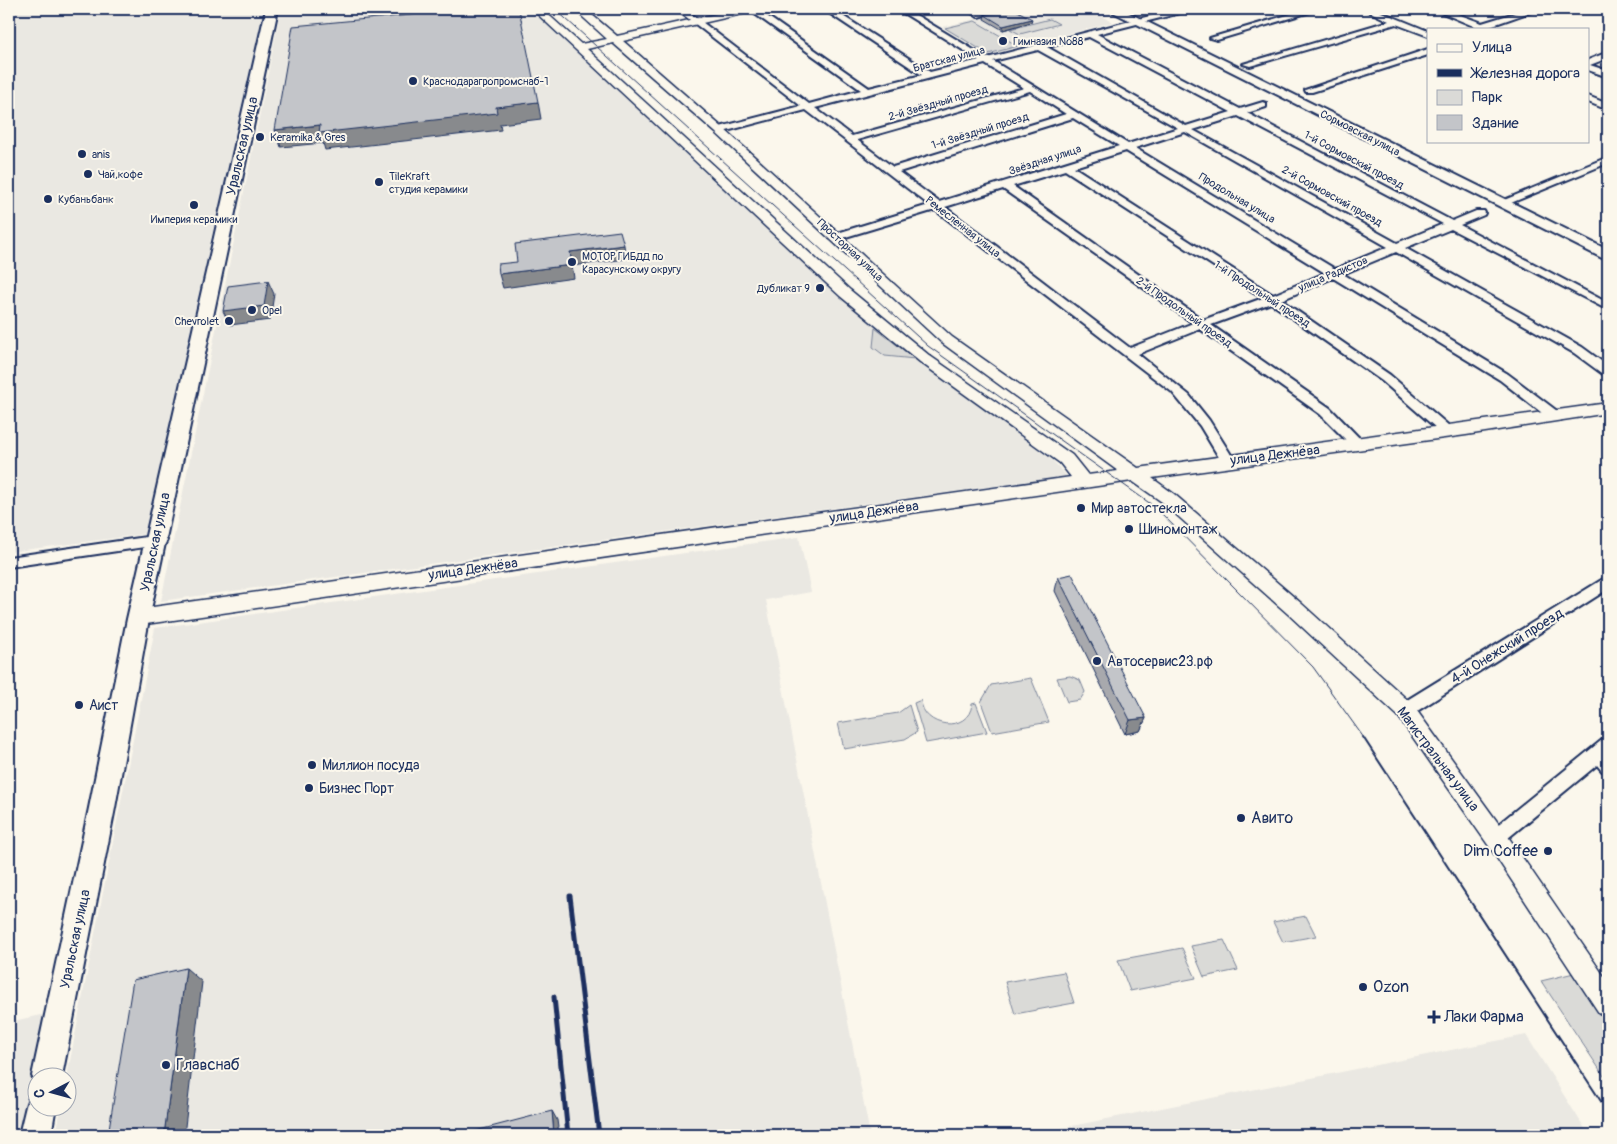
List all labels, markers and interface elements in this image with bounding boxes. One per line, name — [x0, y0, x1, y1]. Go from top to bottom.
legend — [1427, 28, 1590, 142]
marker: Гимназия №88 — [997, 35, 1009, 47]
place label: Гимназия №88 — [1013, 35, 1084, 48]
text: Улица — [1472, 38, 1512, 57]
street label: Братская улица — [912, 43, 986, 75]
text: Железная дорога — [1470, 64, 1580, 83]
marker: Краснодарагропромснаб-1 — [407, 75, 419, 87]
place label: Краснодарагропромснаб-1 — [423, 75, 549, 88]
street label: 2-й Звёздный проезд — [887, 83, 989, 123]
text: Парк — [1472, 88, 1503, 107]
street label: Уральская улица — [222, 95, 262, 197]
street label: Сормовская улица — [1318, 107, 1402, 159]
street label: 1-й Звёздный проезд — [930, 110, 1030, 152]
text: Здание — [1472, 114, 1519, 133]
street label: 1-й Сормовский проезд — [1302, 128, 1406, 192]
marker: Keramika & Gres — [254, 131, 266, 143]
place label: Keramika & Gres — [270, 131, 346, 144]
street label: Звёздная улица — [1007, 142, 1083, 178]
marker: anis — [76, 148, 88, 160]
place label: anis — [92, 148, 110, 161]
street label: 2-й Сормовский проезд — [1280, 163, 1385, 229]
marker: Чай,кофе — [82, 168, 94, 180]
place label: Чай,кофе — [98, 168, 143, 181]
place label: TileKraft студия керамики — [389, 170, 468, 196]
street label: Продольная улица — [1197, 170, 1277, 226]
marker: TileKraft студия керамики — [373, 176, 385, 188]
marker: Кубаньбанк — [42, 193, 54, 205]
place label: Кубаньбанк — [58, 193, 114, 206]
street label: Ремесленная улица — [923, 194, 1003, 260]
marker: Империя керамики — [188, 199, 200, 211]
place label: Империя керамики — [151, 213, 237, 226]
street label: Просторная улица — [814, 216, 886, 284]
place label: МОТОР ГИБДД по Карасунскому округу — [582, 250, 681, 276]
street label: улица Радистов — [1295, 254, 1370, 295]
marker: МОТОР ГИБДД по Карасунскому округу — [566, 256, 578, 268]
street label: 1-й Продольный проезд — [1212, 258, 1313, 330]
street label: 2-й Продольный проезд — [1134, 274, 1235, 350]
place label: Дубликат 9 — [756, 282, 810, 295]
marker: Дубликат 9 — [814, 282, 826, 294]
marker: Opel — [246, 304, 258, 316]
place label: Opel — [262, 304, 282, 317]
place label: Chevrolet — [175, 315, 220, 328]
marker: Chevrolet — [223, 315, 235, 327]
street label: улица Дежнёва — [1228, 441, 1321, 469]
street label: Уральская улица — [136, 491, 174, 593]
street label: улица Дежнёва — [827, 497, 920, 527]
place label: Мир автостекла — [1091, 500, 1187, 517]
marker: Мир автостекла — [1075, 502, 1087, 514]
place label: Шиномонтаж — [1139, 521, 1217, 538]
marker: Шиномонтаж — [1123, 523, 1135, 535]
street label: улица Дежнёва — [426, 554, 519, 584]
street label: 4-й Онежский проезд — [1448, 604, 1567, 687]
place label: Автосервис23.рф — [1107, 653, 1213, 670]
marker: Автосервис23.рф — [1091, 655, 1103, 667]
place label: Аист — [89, 697, 118, 714]
marker: Аист — [73, 699, 85, 711]
street label: Магистральная улица — [1393, 703, 1483, 815]
place label: Миллион посуда — [322, 757, 419, 774]
marker: Миллион посуда — [306, 759, 318, 771]
place label: Бизнес Порт — [319, 780, 394, 797]
marker: Бизнес Порт — [303, 782, 315, 794]
place label: Авито — [1251, 808, 1293, 828]
marker: Авито — [1235, 812, 1247, 824]
place label: Dim Coffee — [1463, 841, 1538, 861]
marker: Dim Coffee — [1542, 845, 1554, 857]
street label: Уральская улица — [56, 888, 94, 990]
place label: Ozon — [1373, 977, 1409, 997]
marker: Ozon — [1357, 981, 1369, 993]
place label: Лаки Фарма — [1443, 1007, 1524, 1027]
marker: Лаки Фарма — [1428, 1011, 1440, 1023]
place label: Главснаб — [176, 1055, 240, 1075]
marker: Главснаб — [160, 1059, 172, 1071]
north arrow — [28, 1066, 78, 1116]
text: С — [31, 1088, 48, 1098]

